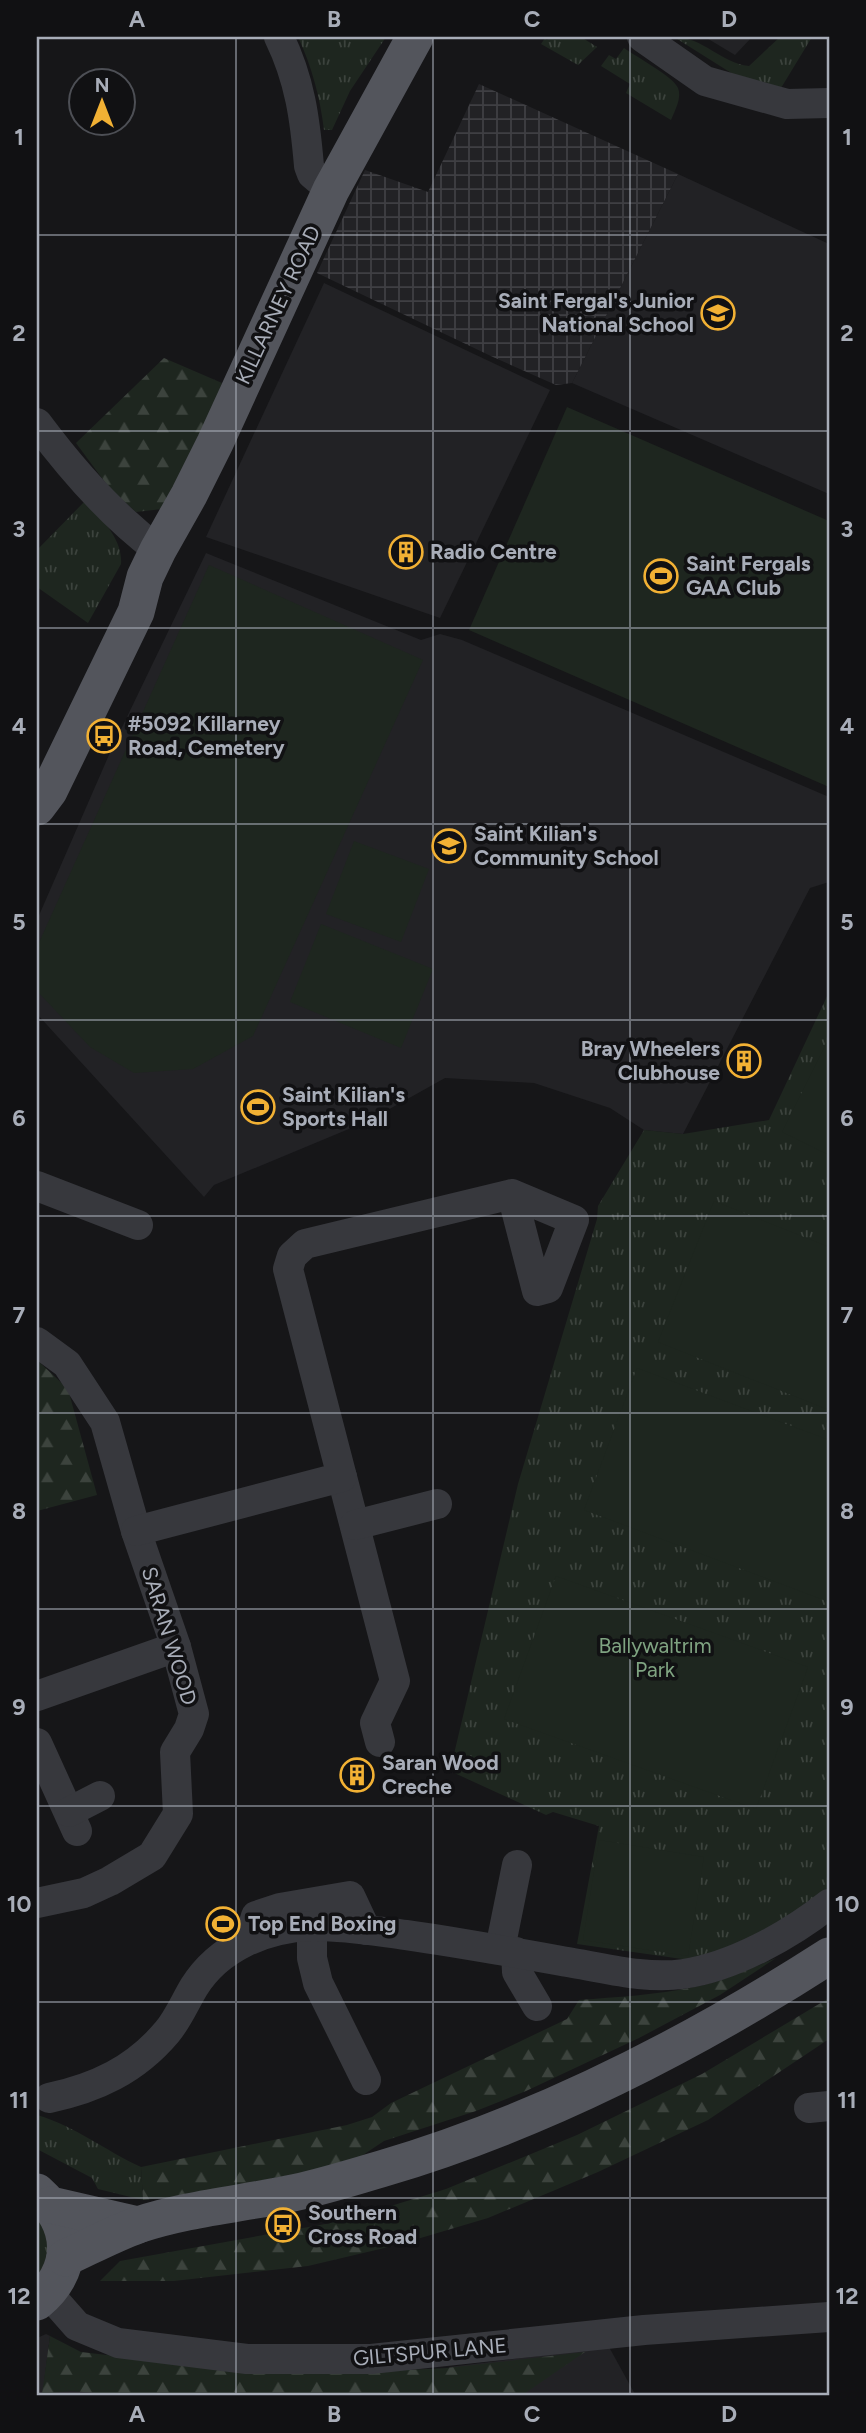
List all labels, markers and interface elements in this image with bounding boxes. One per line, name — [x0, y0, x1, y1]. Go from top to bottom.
text: A — [129, 5, 146, 33]
text: B — [327, 5, 341, 33]
text: C — [524, 5, 541, 33]
text: D — [721, 5, 737, 33]
north arrow — [66, 66, 136, 136]
text: N — [95, 74, 109, 97]
text: 1 — [14, 123, 24, 151]
text: 1 — [842, 123, 852, 151]
street label: KILLARNEY ROAD — [230, 221, 325, 388]
place label: Saint Fergal's Junior National School — [498, 288, 694, 337]
school or university icon: Saint Fergal's Junior National School — [699, 294, 737, 332]
text: 2 — [12, 319, 26, 347]
text: 2 — [840, 319, 854, 347]
text: 3 — [13, 515, 25, 543]
text: 3 — [841, 515, 853, 543]
building icon: Radio Centre — [387, 533, 425, 571]
place label: Radio Centre — [430, 539, 557, 564]
place label: Saint Fergals GAA Club — [686, 551, 811, 600]
sports icon: Saint Fergals GAA Club — [642, 557, 680, 595]
place label: #5092 Killarney Road, Cemetery — [128, 711, 285, 760]
text: 4 — [12, 712, 26, 740]
text: 4 — [840, 712, 854, 740]
bus stop icon: #5092 Killarney Road, Cemetery — [85, 717, 123, 755]
place label: Saint Kilian's Community School — [474, 821, 659, 870]
school or university icon: Saint Kilian's Community School — [430, 827, 468, 865]
text: 5 — [12, 908, 26, 936]
text: 5 — [840, 908, 854, 936]
place label: Bray Wheelers Clubhouse — [581, 1036, 720, 1085]
building icon: Bray Wheelers Clubhouse — [725, 1042, 763, 1080]
place label: Saint Kilian's Sports Hall — [282, 1082, 405, 1131]
sports icon: Saint Kilian's Sports Hall — [239, 1088, 277, 1126]
text: 6 — [12, 1104, 26, 1132]
text: 6 — [840, 1104, 854, 1132]
text: 7 — [13, 1301, 26, 1329]
text: 7 — [841, 1301, 854, 1329]
text: 8 — [12, 1497, 26, 1525]
text: 8 — [840, 1497, 854, 1525]
street label: SARAN WOOD — [137, 1564, 202, 1708]
park label: Ballywaltrim Park — [598, 1633, 712, 1682]
text: 9 — [12, 1693, 26, 1721]
text: 9 — [840, 1693, 854, 1721]
place label: Saran Wood Creche — [382, 1750, 499, 1799]
building icon: Saran Wood Creche — [338, 1756, 376, 1794]
text: 10 — [7, 1890, 31, 1918]
text: 10 — [835, 1890, 859, 1918]
sports icon: Top End Boxing — [204, 1905, 242, 1943]
place label: Top End Boxing — [248, 1911, 396, 1936]
text: 11 — [9, 2086, 29, 2114]
text: 11 — [837, 2086, 857, 2114]
place label: Southern Cross Road — [308, 2200, 417, 2249]
bus stop icon: Southern Cross Road — [264, 2206, 302, 2244]
text: 12 — [7, 2282, 31, 2310]
text: 12 — [835, 2282, 859, 2310]
street label: GILTSPUR LANE — [352, 2332, 508, 2371]
text: A — [129, 2400, 146, 2428]
text: B — [327, 2400, 341, 2428]
text: C — [524, 2400, 541, 2428]
text: D — [721, 2400, 737, 2428]

